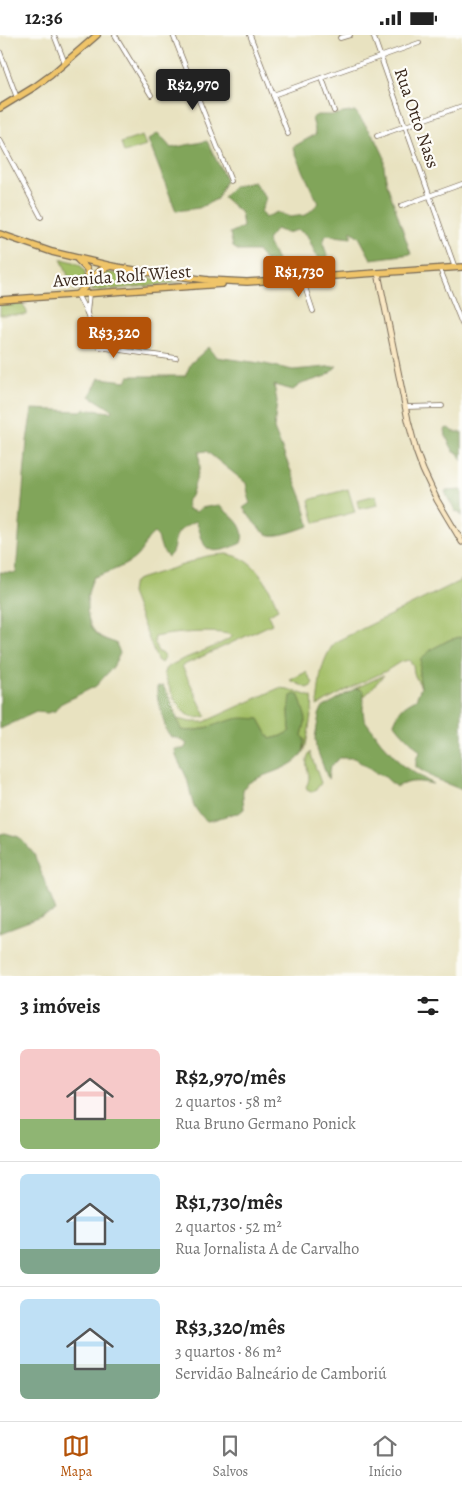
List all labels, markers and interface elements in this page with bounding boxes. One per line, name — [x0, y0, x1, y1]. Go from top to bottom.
text: 12:36 — [25, 5, 63, 31]
street label: Rua Otto Nass — [389, 65, 445, 171]
pin: R$2,970 — [147, 69, 239, 111]
text: R$2,970 — [167, 74, 219, 96]
pin: R$1,730 — [253, 255, 345, 298]
street label: Avenida Rolf Wiest — [51, 259, 192, 293]
text: R$1,730 — [274, 261, 324, 283]
pin: R$3,320 — [68, 317, 160, 359]
text: R$3,320 — [88, 322, 140, 344]
text: 3 imóveis — [20, 992, 101, 1020]
icon: filters — [414, 992, 442, 1020]
text: R$2,970/mês — [175, 1063, 286, 1091]
icon: home — [60, 1069, 120, 1129]
text: 2 quartos · 58 m² — [175, 1091, 282, 1113]
text: Rua Bruno Germano Ponick — [175, 1113, 356, 1135]
text: R$1,730/mês — [175, 1188, 283, 1216]
icon: home — [60, 1194, 120, 1254]
text: 2 quartos · 52 m² — [175, 1216, 282, 1238]
text: Rua Jornalista A de Carvalho — [175, 1238, 359, 1260]
text: R$3,320/mês — [175, 1313, 285, 1341]
icon: home — [60, 1319, 120, 1379]
text: 3 quartos · 86 m² — [175, 1341, 281, 1363]
text: Servidão Balneário de Camboriú — [175, 1363, 387, 1385]
tab: Mapa — [60, 1432, 92, 1481]
tab: Salvos — [213, 1432, 248, 1481]
tab: Início — [368, 1432, 402, 1481]

